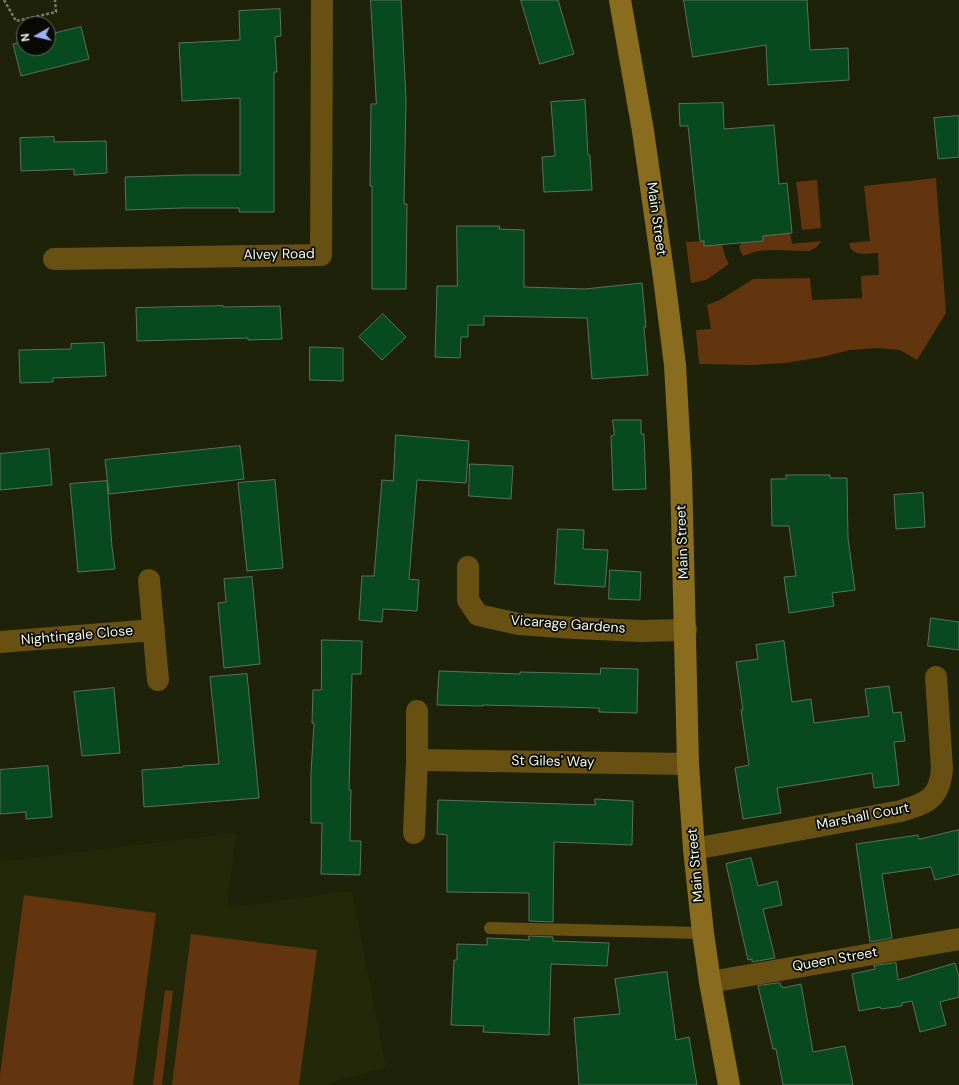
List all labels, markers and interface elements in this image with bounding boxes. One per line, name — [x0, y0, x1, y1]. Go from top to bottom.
north arrow — [16, 16, 56, 56]
text: N — [18, 33, 33, 42]
street label: Main Street — [643, 181, 669, 257]
street label: Alvey Road — [243, 246, 315, 264]
street label: Main Street — [673, 505, 693, 579]
street label: Vicarage Gardens — [510, 613, 626, 637]
street label: Nightingale Close — [20, 623, 134, 649]
street label: St Giles' Way — [511, 753, 595, 771]
street label: Marshall Court — [815, 800, 911, 834]
street label: Main Street — [684, 827, 708, 903]
street label: Queen Street — [791, 944, 879, 976]

